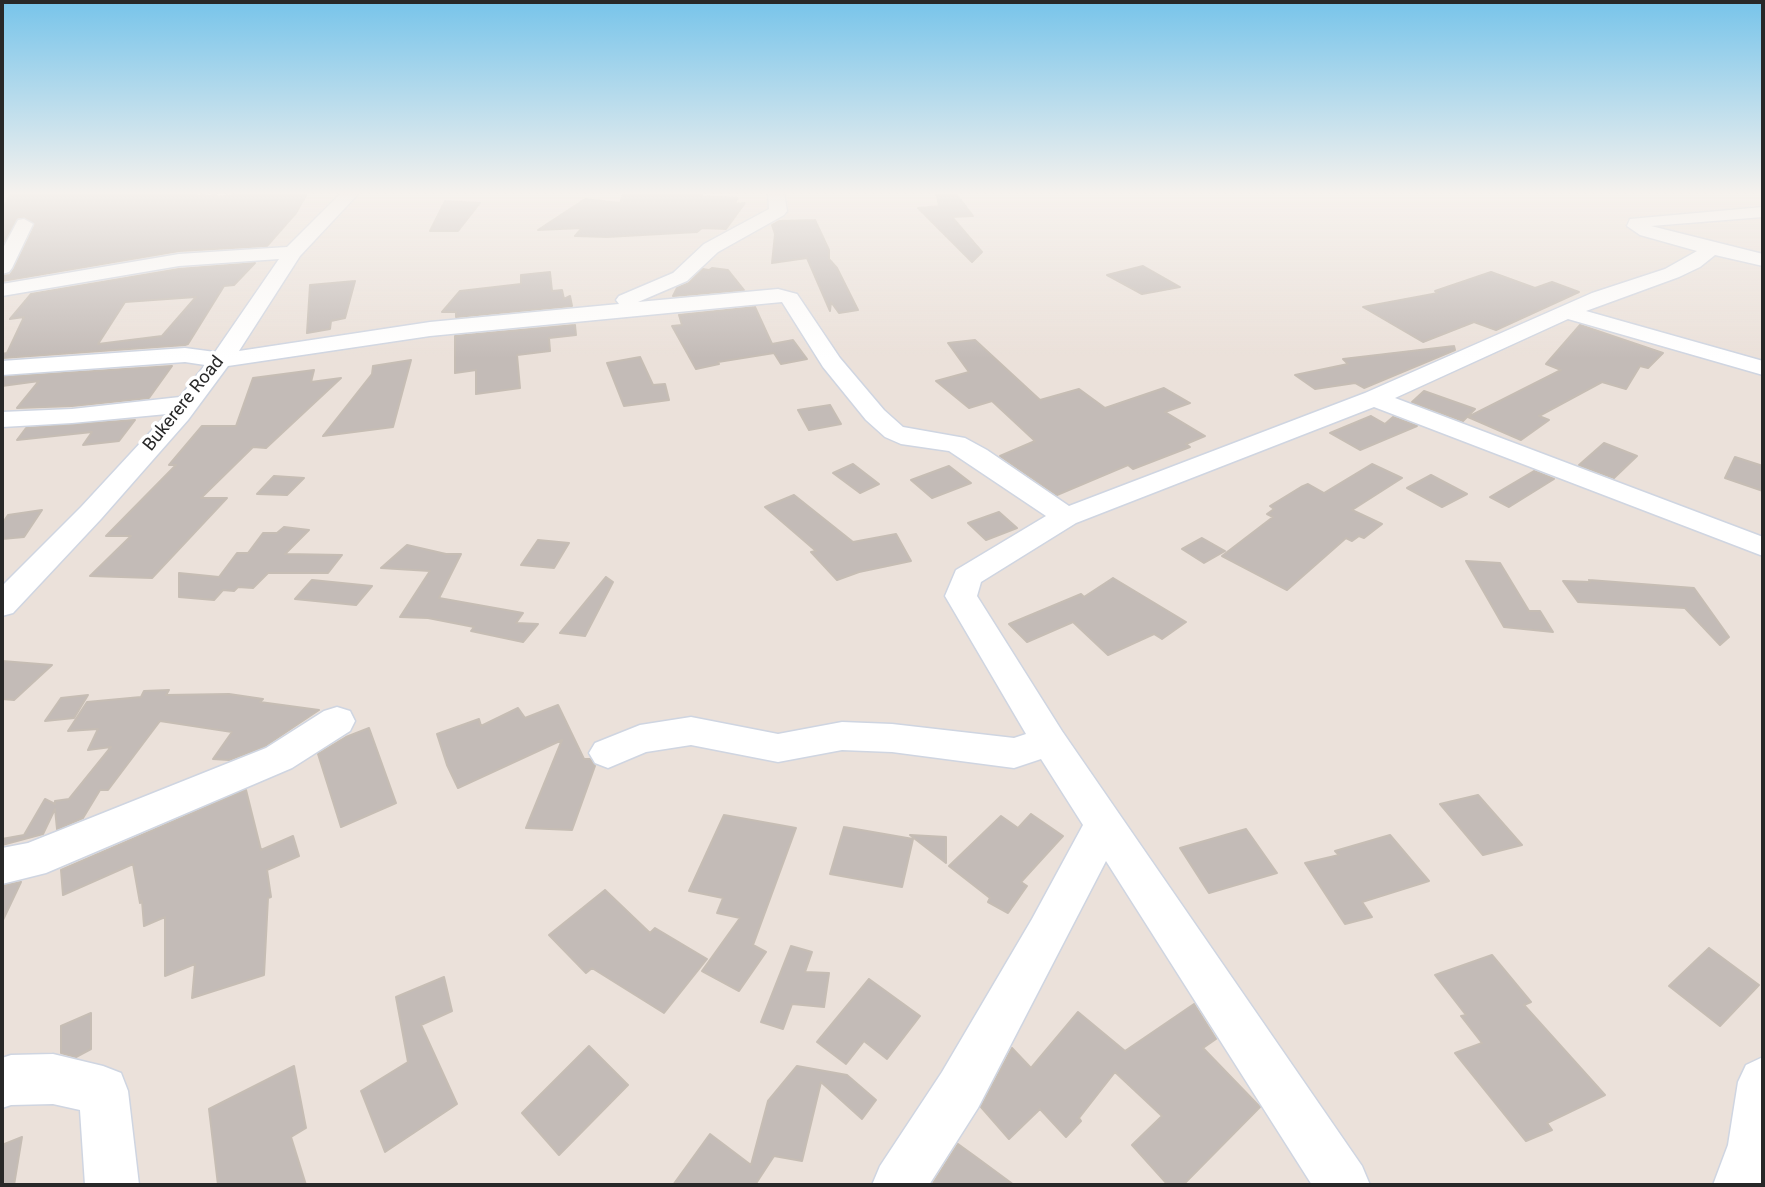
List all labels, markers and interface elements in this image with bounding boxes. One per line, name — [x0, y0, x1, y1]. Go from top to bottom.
street label: Bukerere Road — [139, 352, 229, 456]

